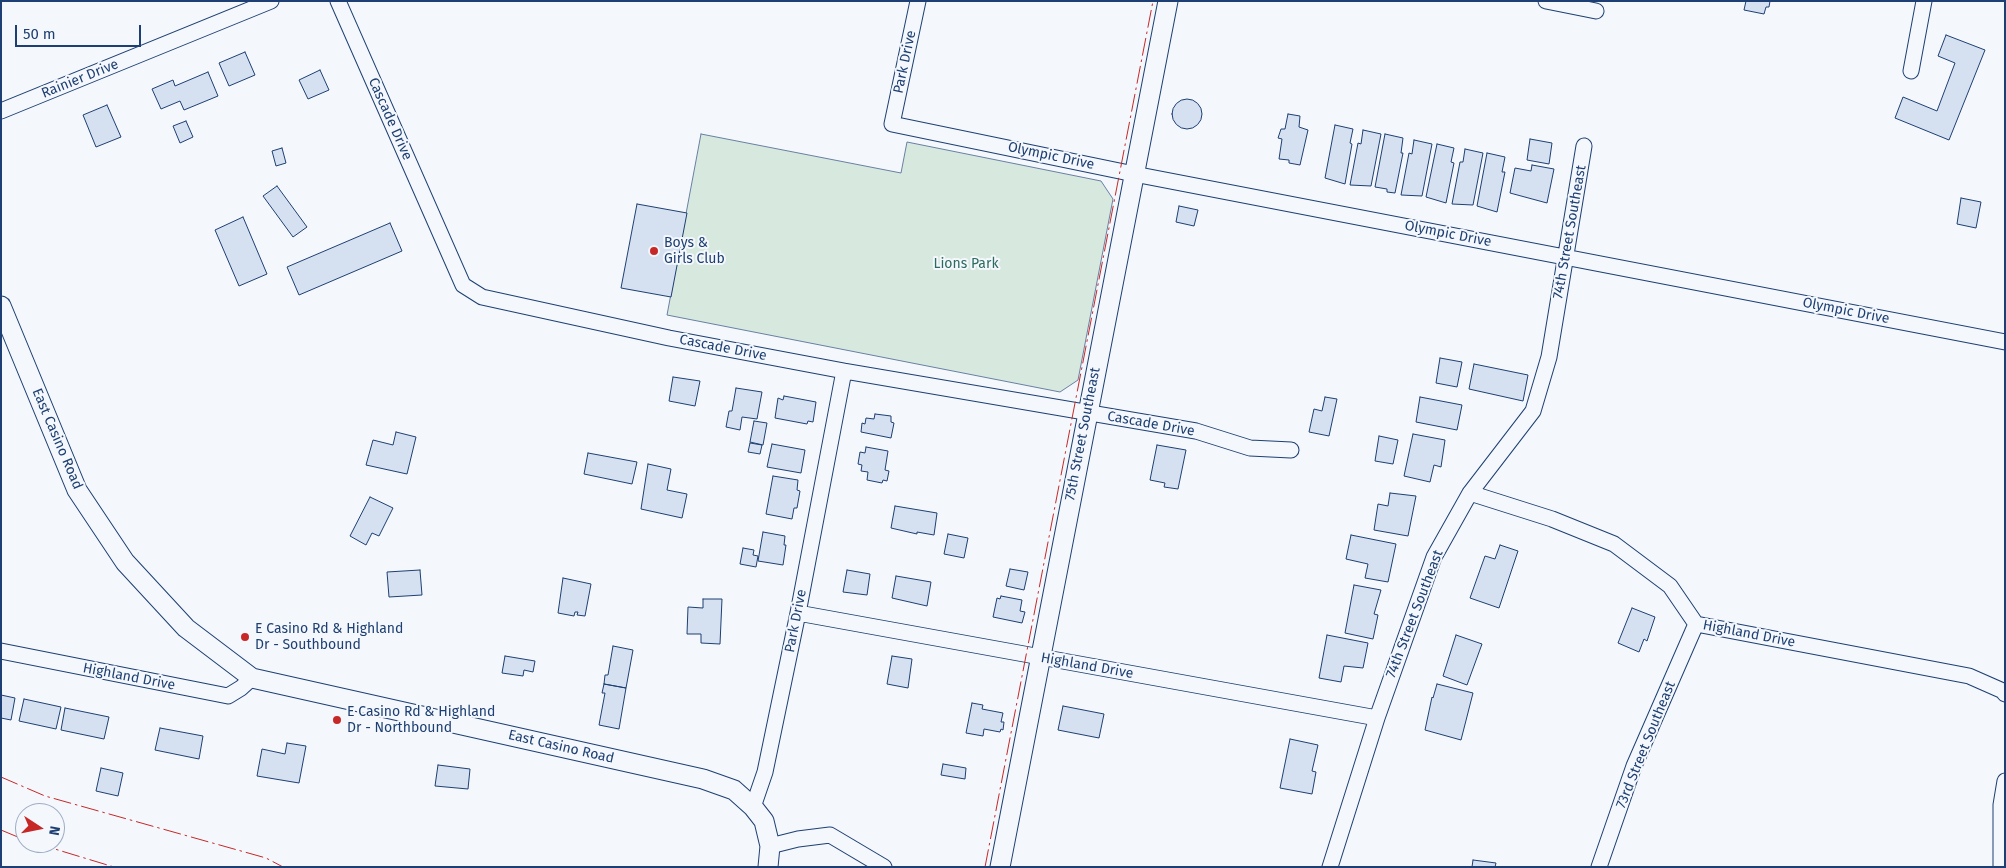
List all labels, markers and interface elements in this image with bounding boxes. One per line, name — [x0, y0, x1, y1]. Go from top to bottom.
scale bar — [18, 15, 144, 47]
text: 50 m — [23, 25, 56, 43]
street label: Park Drive — [890, 29, 920, 95]
street label: Rainier Drive — [39, 56, 121, 102]
street label: Cascade Drive — [364, 75, 416, 163]
street label: Olympic Drive — [1006, 139, 1096, 173]
street label: 74th Street Southeast — [1550, 164, 1590, 300]
street label: Olympic Drive — [1403, 217, 1493, 251]
place label: Boys & Girls Club — [664, 235, 725, 268]
marker: Boys & Girls Club — [648, 245, 660, 257]
park label: Lions Park — [933, 256, 999, 272]
street label: Olympic Drive — [1801, 294, 1891, 328]
street label: Cascade Drive — [678, 331, 768, 365]
street label: 75th Street Southeast — [1062, 366, 1104, 502]
street label: East Casino Road — [28, 386, 86, 492]
street label: Cascade Drive — [1106, 408, 1196, 440]
street label: 74th Street Southeast — [1383, 548, 1447, 680]
street label: Park Drive — [782, 588, 810, 654]
street label: Highland Drive — [1701, 617, 1797, 651]
place label: E Casino Rd & Highland Dr - Southbound — [255, 621, 403, 654]
marker: E Casino Rd & Highland Dr - Southbound — [239, 631, 251, 643]
street label: Highland Drive — [1039, 650, 1135, 682]
street label: Highland Drive — [81, 660, 177, 694]
street label: 73rd Street Southeast — [1613, 679, 1679, 811]
place label: E Casino Rd & Highland Dr - Northbound — [347, 704, 495, 736]
marker: E Casino Rd & Highland Dr - Northbound — [331, 714, 343, 726]
street label: East Casino Road — [506, 727, 616, 767]
north arrow — [15, 803, 65, 853]
text: N — [45, 825, 63, 837]

